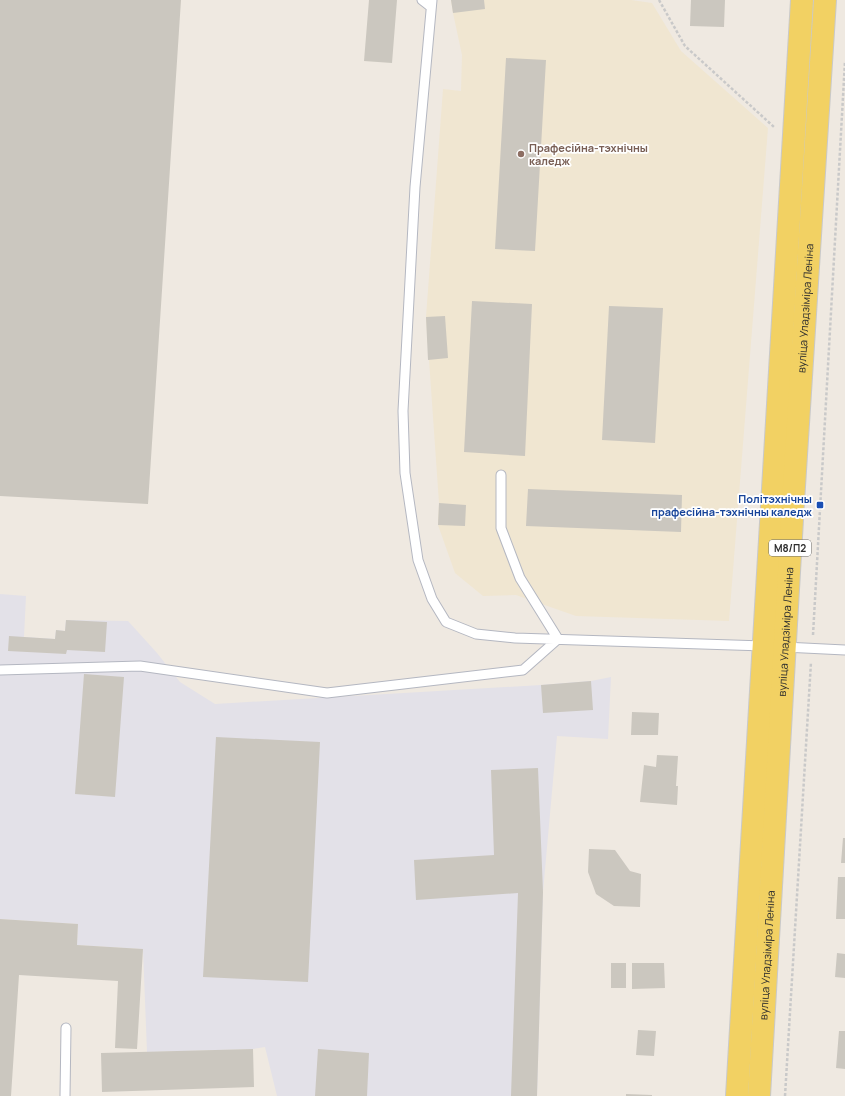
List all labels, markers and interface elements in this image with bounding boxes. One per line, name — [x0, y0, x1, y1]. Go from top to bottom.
place label: Прафесійна-тэхнічны каледж — [529, 140, 648, 168]
marker: Прафесійна-тэхнічны каледж — [516, 149, 526, 159]
street label: вуліца Уладзіміра Леніна — [793, 243, 816, 373]
place label: Політэхнічны прафесійна-тэхнічны каледж — [651, 491, 813, 519]
marker: Політэхнічны прафесійна-тэхнічны каледж — [815, 500, 825, 510]
road number: М8/П2 — [769, 540, 811, 556]
street label: вуліца Уладзіміра Леніна — [774, 567, 796, 697]
street label: вуліца Уладзіміра Леніна — [755, 890, 778, 1020]

